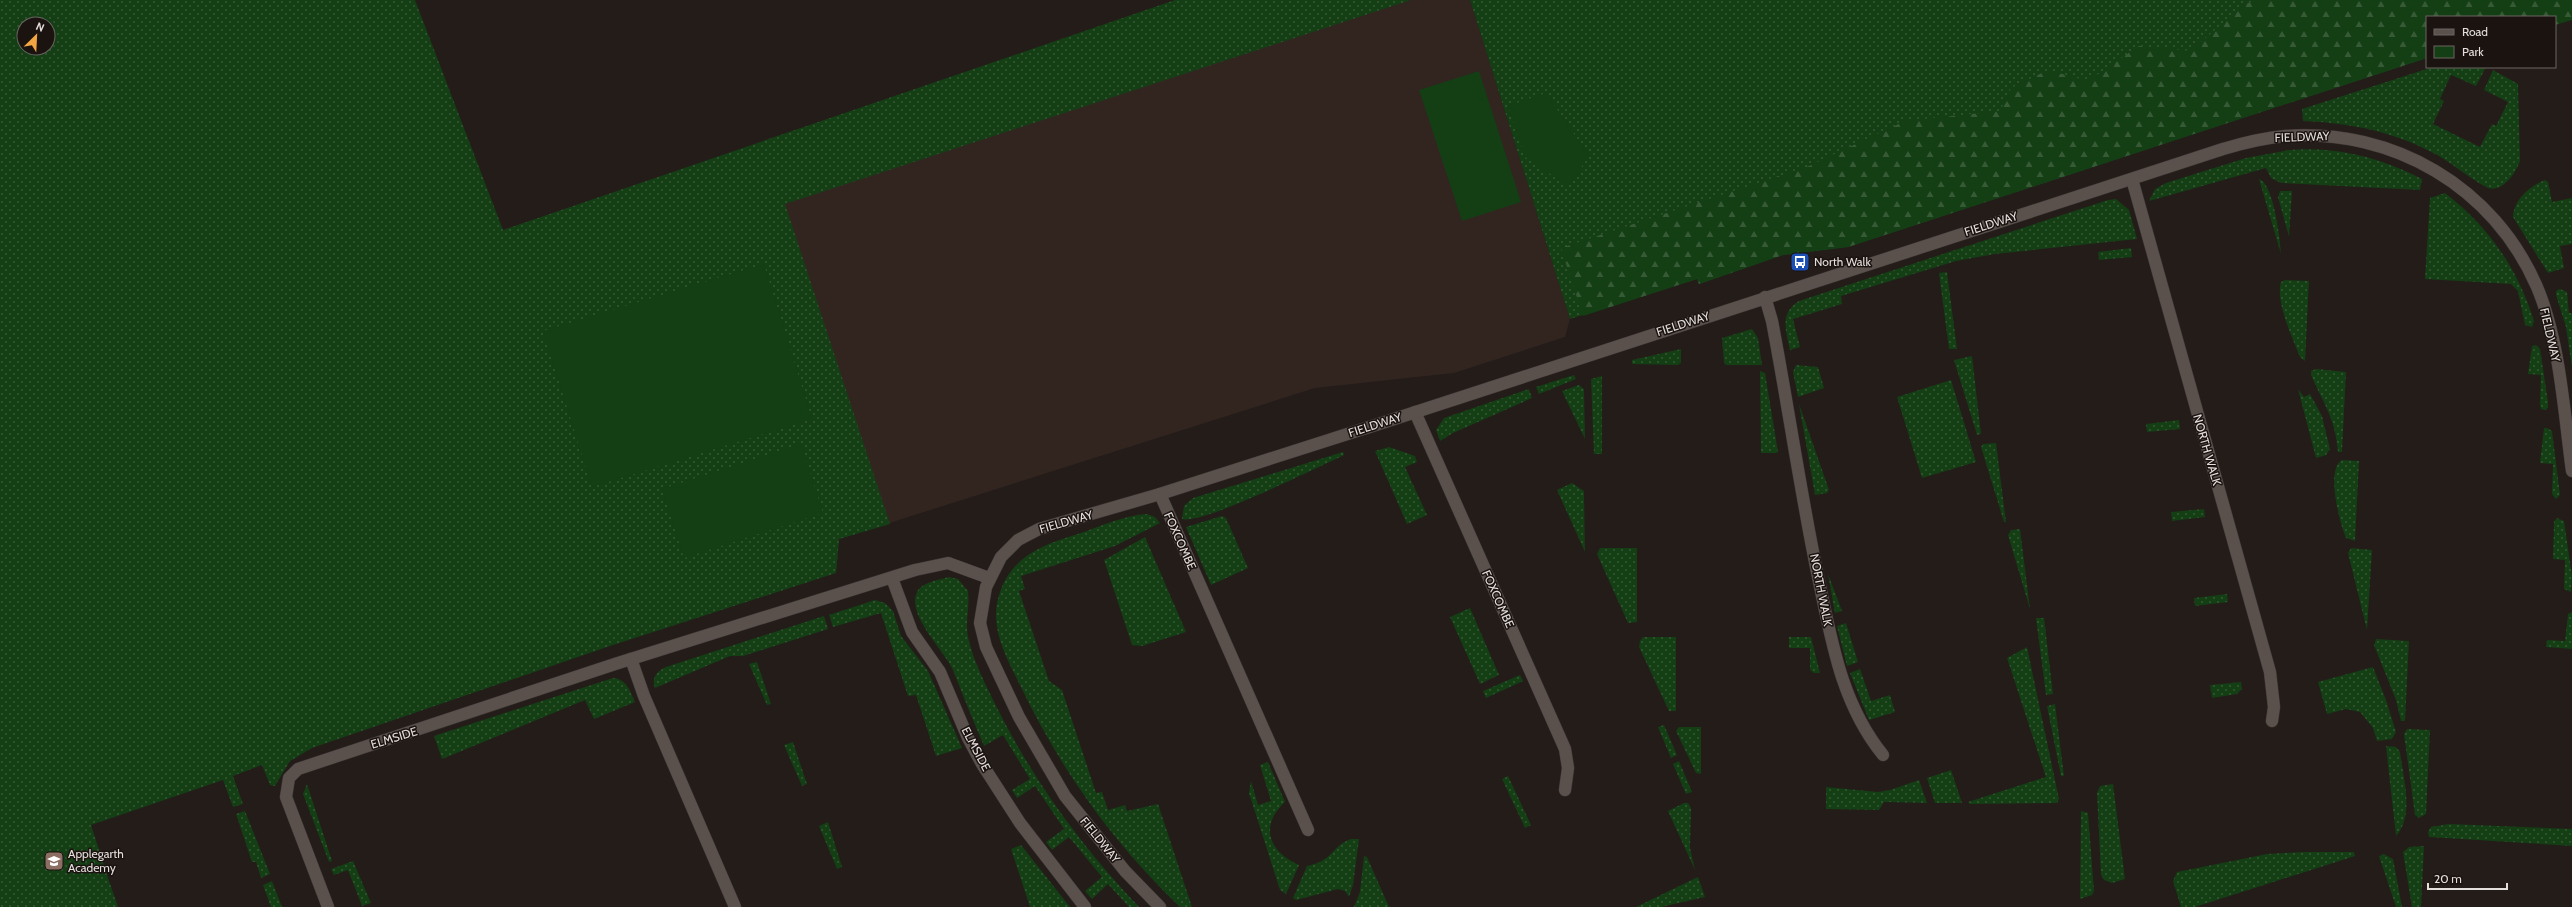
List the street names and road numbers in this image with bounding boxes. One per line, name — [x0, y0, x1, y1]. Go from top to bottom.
street label: FIELDWAY — [2274, 128, 2330, 145]
street label: FIELDWAY — [1962, 208, 2019, 239]
street label: FIELDWAY — [2537, 306, 2564, 364]
street label: FIELDWAY — [1654, 308, 1711, 339]
street label: FIELDWAY — [1346, 409, 1403, 440]
street label: NORTH WALK — [2190, 412, 2225, 487]
street label: FIELDWAY — [1037, 507, 1095, 536]
street label: FOXCOMBE — [1161, 510, 1200, 572]
street label: NORTH WALK — [1807, 552, 1836, 628]
street label: FOXCOMBE — [1479, 568, 1518, 630]
street label: ELMSIDE — [369, 723, 419, 752]
street label: ELMSIDE — [959, 724, 994, 774]
street label: FIELDWAY — [1077, 814, 1124, 866]

